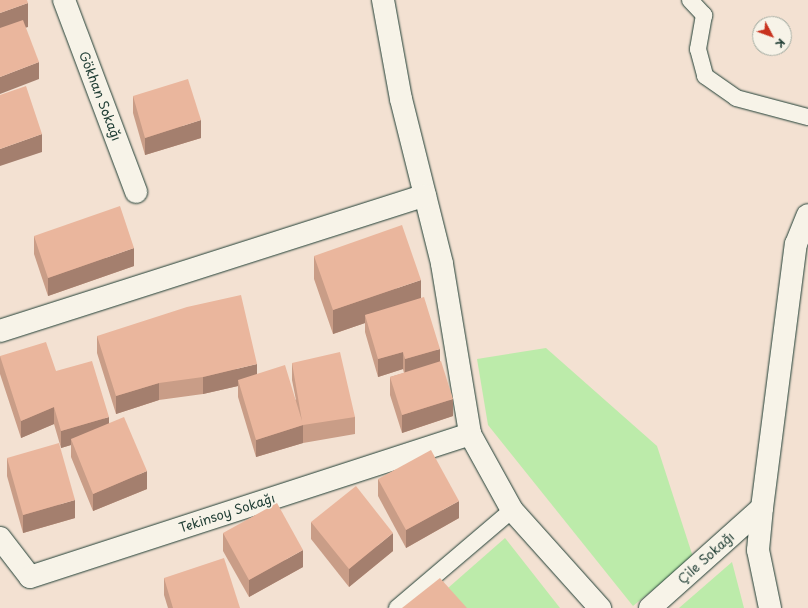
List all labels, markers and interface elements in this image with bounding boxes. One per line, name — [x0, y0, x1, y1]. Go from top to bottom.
north arrow — [752, 16, 792, 56]
text: K — [772, 35, 790, 52]
street label: Gökhan Sokağı — [76, 49, 124, 143]
street label: Tekinsoy Sokağı — [177, 490, 277, 536]
street label: Çile Sokağı — [675, 529, 737, 587]

